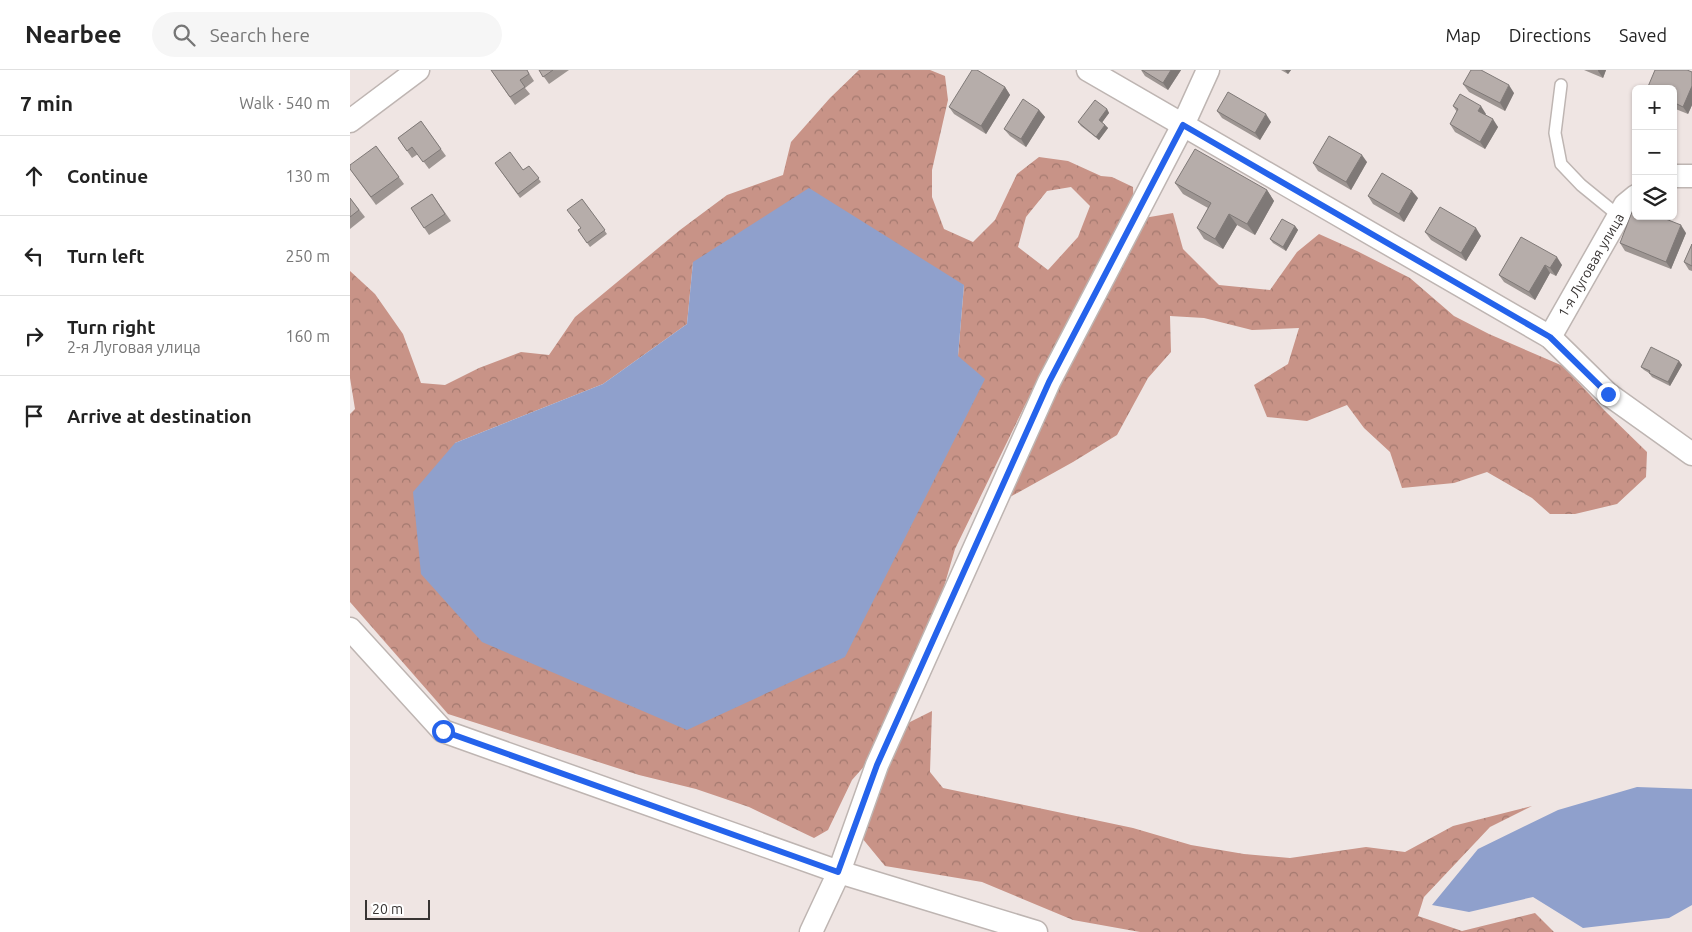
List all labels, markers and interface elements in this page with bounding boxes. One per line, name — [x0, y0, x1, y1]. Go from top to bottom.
search box — [152, 12, 502, 57]
text: Nearbee — [25, 21, 122, 48]
icon: search — [170, 21, 198, 49]
text: Search here — [210, 24, 310, 46]
text: Map — [1445, 25, 1481, 45]
text: Directions — [1509, 25, 1591, 45]
text: Saved — [1619, 25, 1667, 45]
map controls — [1632, 85, 1677, 220]
button: + — [1632, 85, 1677, 130]
text: 7 min — [20, 91, 73, 115]
text: Walk · 540 m — [239, 94, 330, 112]
button: − — [1632, 130, 1677, 175]
icon: ahead — [20, 162, 48, 190]
text: Continue — [67, 165, 148, 187]
text: 130 m — [285, 167, 330, 185]
button: layers — [1632, 175, 1677, 220]
street label: 1-я Луговая улица — [1555, 210, 1627, 320]
icon: left — [20, 242, 48, 270]
text: Turn left — [67, 245, 145, 267]
text: 250 m — [285, 247, 330, 265]
text: Turn right — [67, 316, 155, 338]
icon: right — [20, 322, 48, 350]
text: 160 m — [285, 327, 330, 345]
text: 2-я Луговая улица — [67, 338, 201, 356]
route end — [1597, 383, 1620, 406]
icon: arrive — [20, 402, 48, 430]
text: Arrive at destination — [67, 405, 252, 427]
route start — [432, 720, 455, 743]
scale bar — [365, 897, 430, 920]
text: 20 m — [372, 901, 403, 917]

